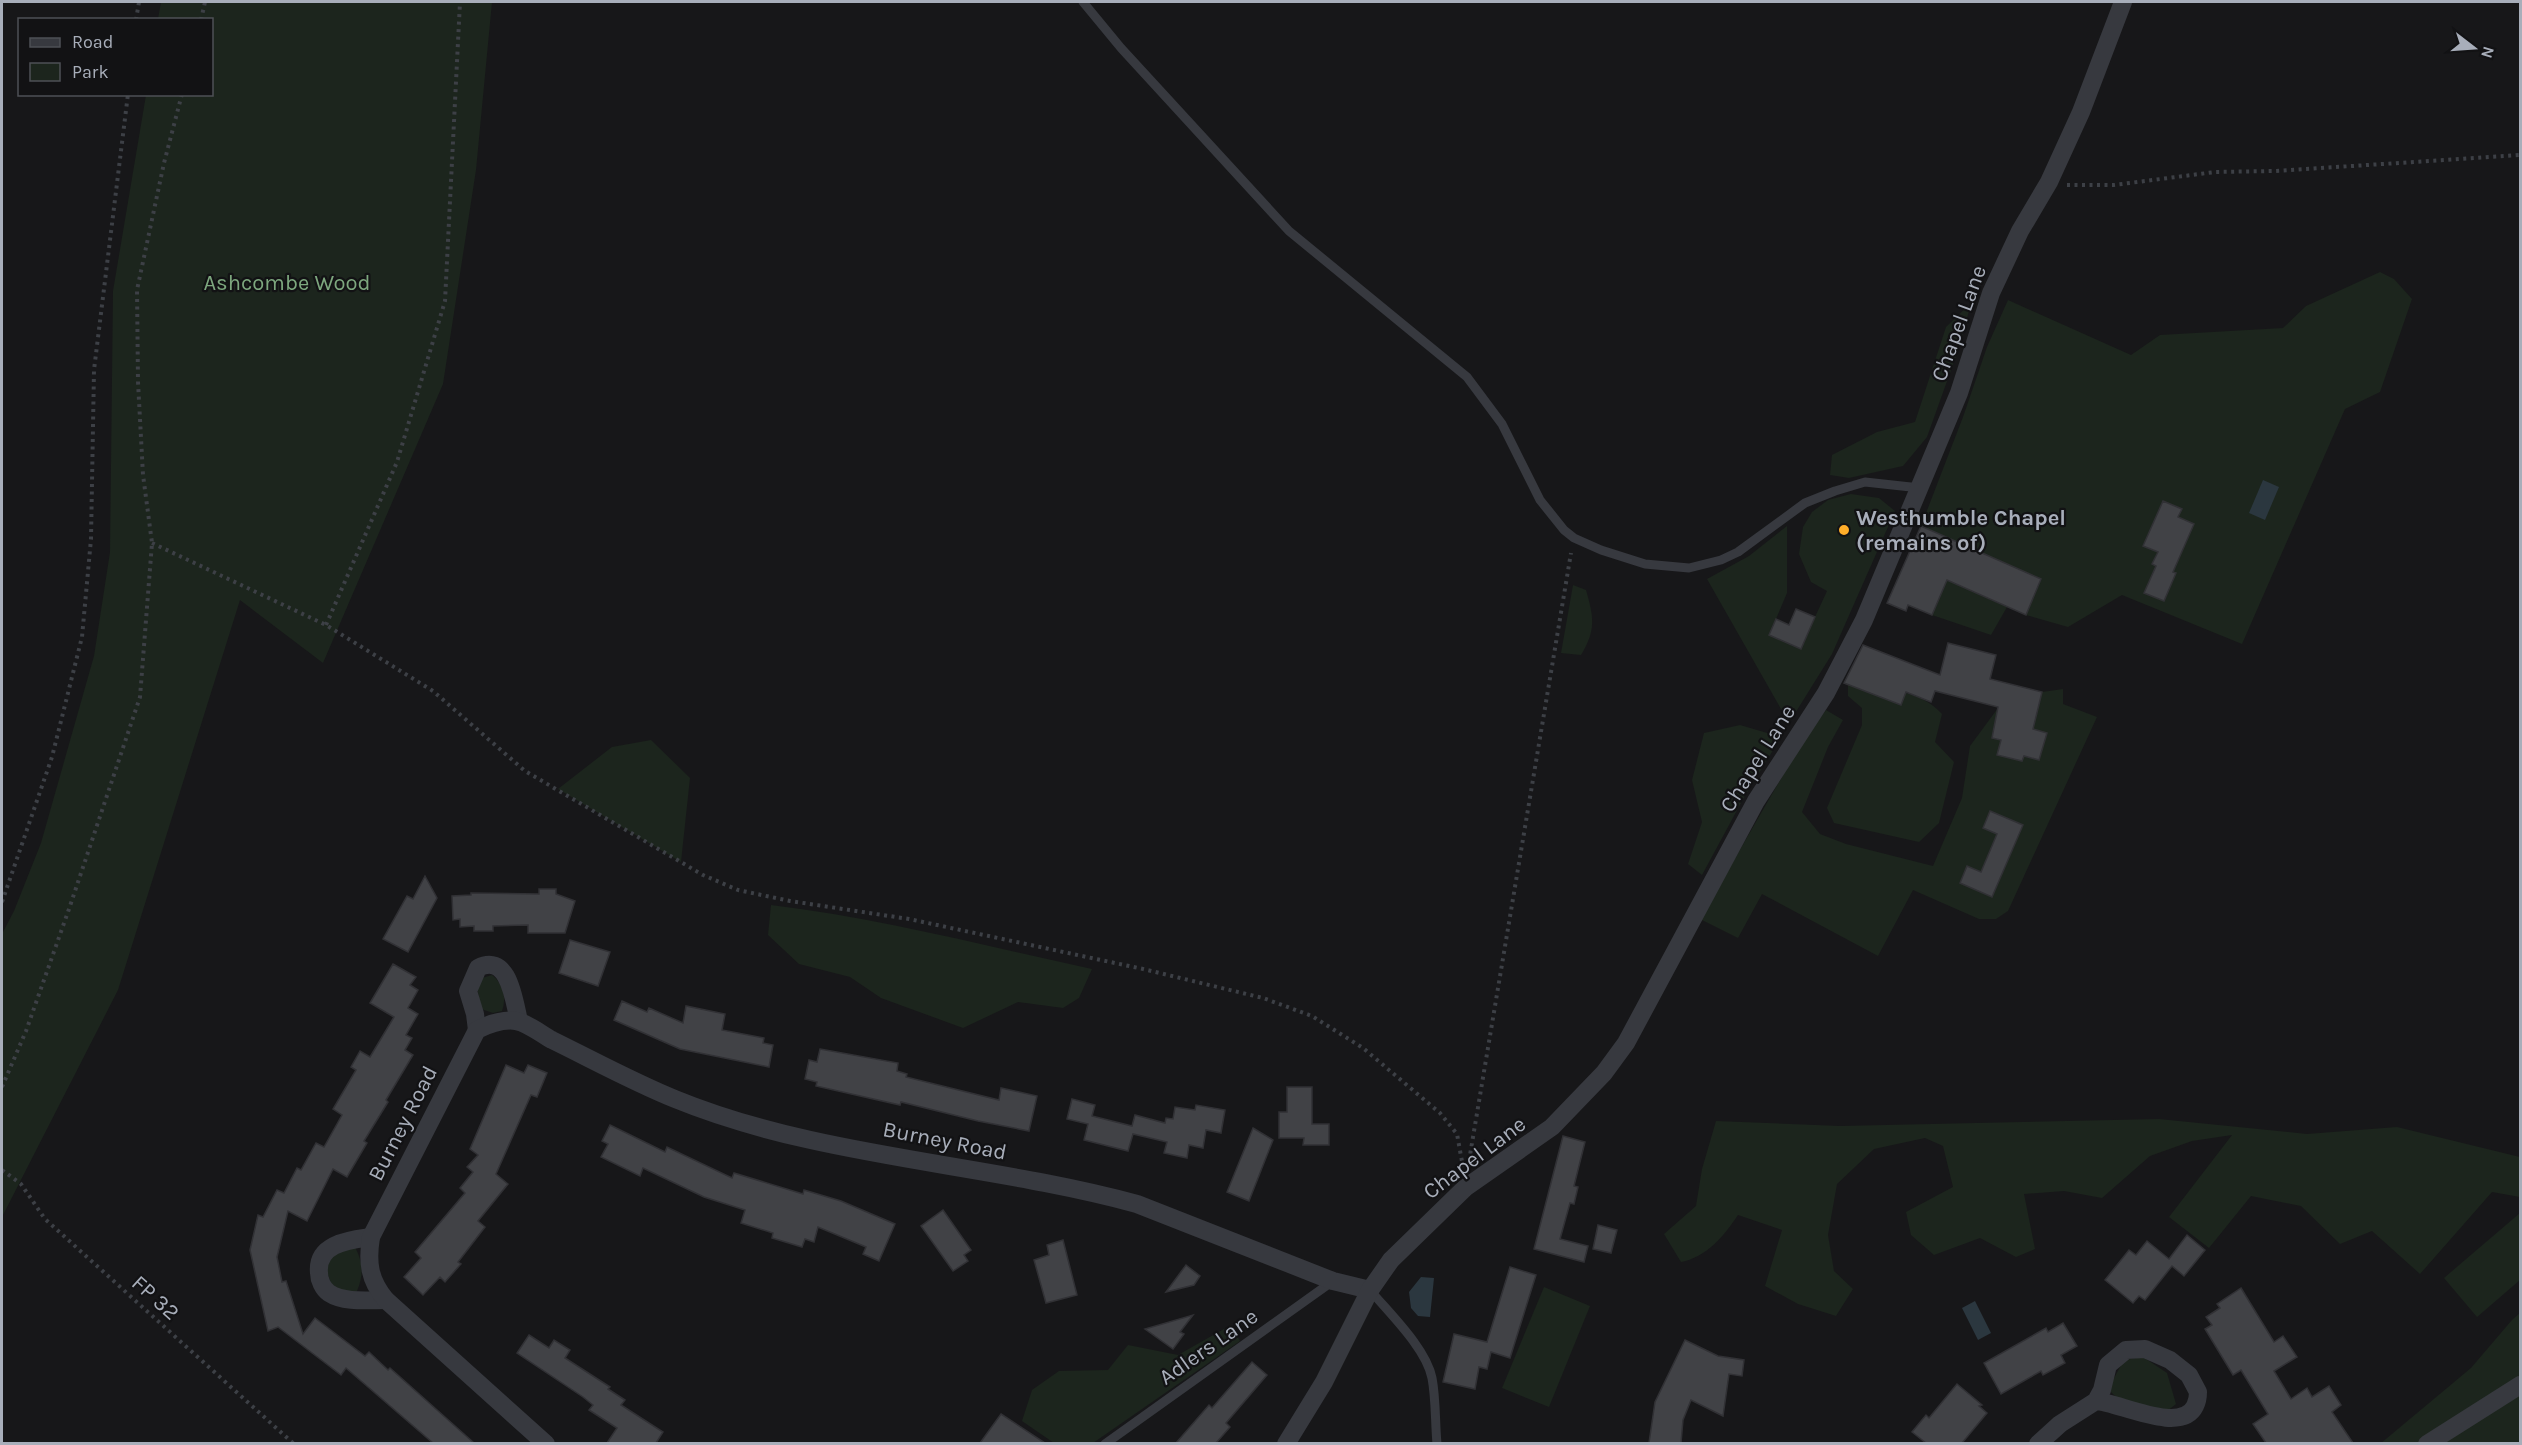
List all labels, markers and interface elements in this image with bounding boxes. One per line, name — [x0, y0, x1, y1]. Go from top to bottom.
legend — [18, 18, 213, 96]
north arrow — [2444, 18, 2504, 78]
text: Road — [72, 31, 113, 53]
text: N — [2477, 44, 2499, 61]
text: Park — [72, 61, 109, 83]
street label: Chapel Lane — [1926, 262, 1992, 385]
park label: Ashcombe Wood — [203, 270, 371, 296]
place label: Westhumble Chapel (remains of) — [1856, 505, 2066, 556]
marker: Westhumble Chapel (remains of) — [1837, 523, 1851, 537]
street label: Chapel Lane — [1715, 700, 1801, 817]
street label: Burney Road — [363, 1062, 443, 1185]
street label: Chapel Lane — [1418, 1111, 1531, 1205]
street label: Burney Road — [881, 1116, 1009, 1166]
street label: FP 32 — [126, 1270, 184, 1326]
street label: Adlers Lane — [1154, 1303, 1263, 1390]

